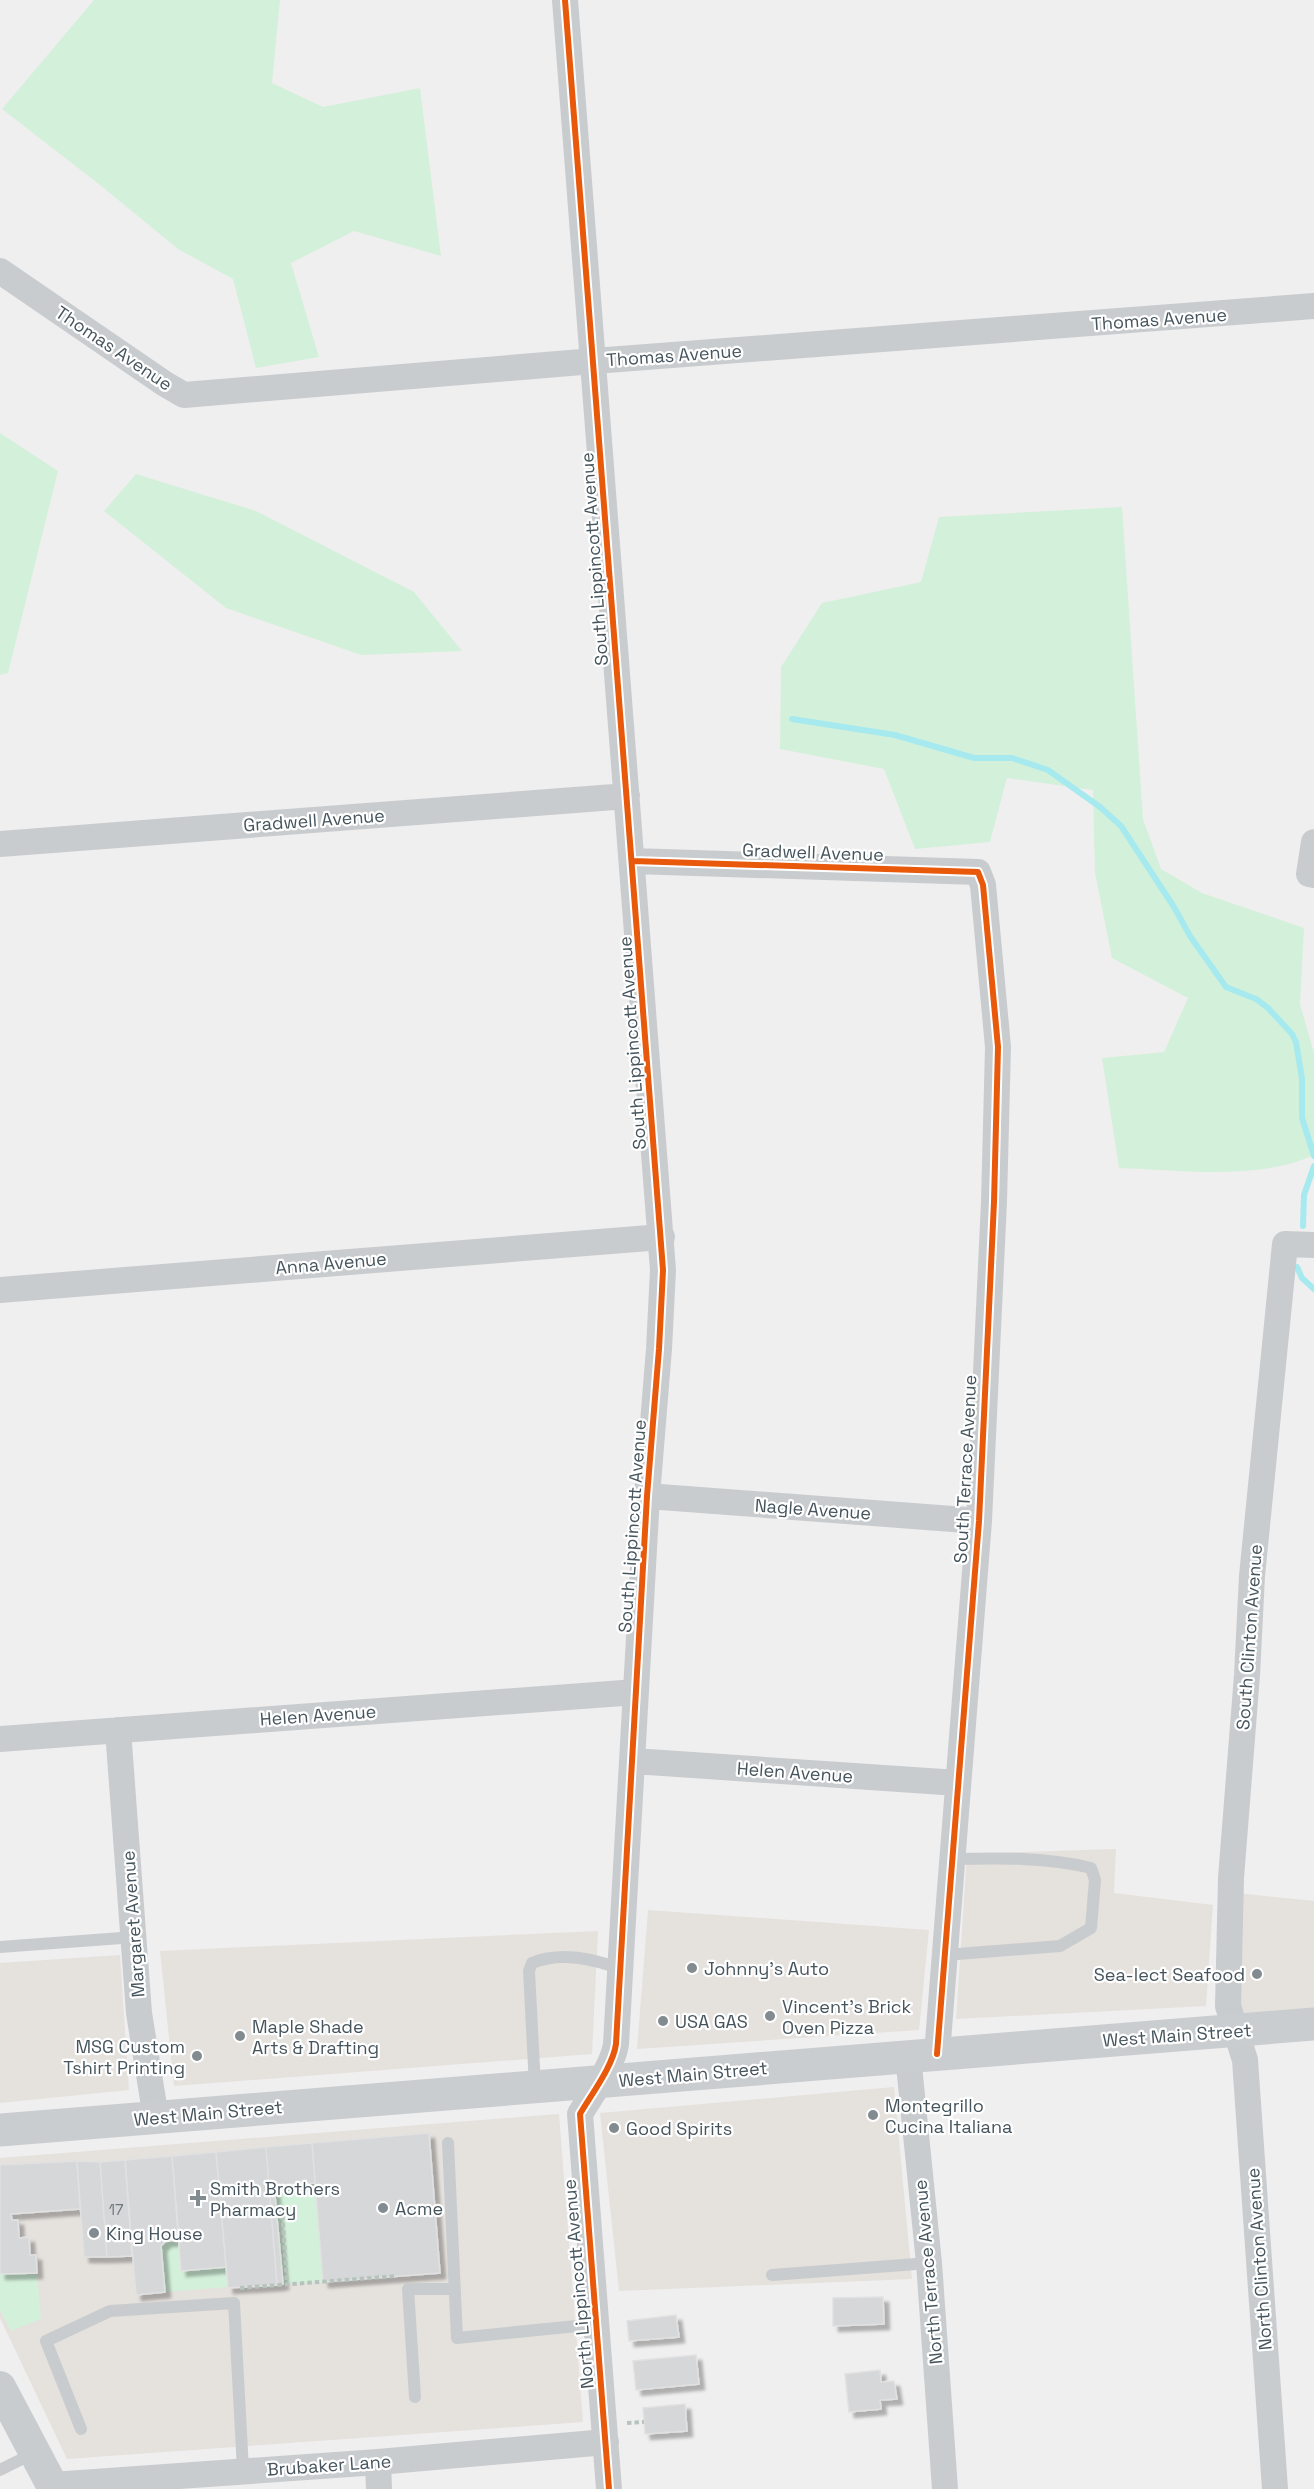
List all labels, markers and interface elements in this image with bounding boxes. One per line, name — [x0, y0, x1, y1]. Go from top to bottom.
street label: Thomas Avenue — [51, 300, 177, 396]
street label: Thomas Avenue — [1090, 303, 1228, 335]
street label: Thomas Avenue — [605, 339, 743, 371]
street label: South Lippincott Avenue — [575, 452, 613, 666]
street label: Gradwell Avenue — [243, 804, 385, 836]
street label: Gradwell Avenue — [742, 838, 884, 866]
street label: South Lippincott Avenue — [613, 936, 651, 1150]
street label: Anna Avenue — [274, 1247, 388, 1279]
street label: South Terrace Avenue — [949, 1374, 981, 1564]
street label: South Lippincott Avenue — [613, 1419, 651, 1633]
street label: Nagle Avenue — [754, 1493, 872, 1525]
street label: South Clinton Avenue — [1231, 1543, 1267, 1731]
street label: Helen Avenue — [259, 1699, 377, 1731]
street label: Helen Avenue — [736, 1756, 854, 1788]
street label: Margaret Avenue — [116, 1850, 150, 1998]
place label: Johnny's Auto — [704, 1957, 829, 1980]
marker: Johnny's Auto — [685, 1961, 699, 1975]
place label: Sea-lect Seafood — [1094, 1963, 1245, 1986]
marker: Sea-lect Seafood — [1250, 1967, 1264, 1981]
place label: Vincent's Brick Oven Pizza — [782, 1995, 912, 2039]
marker: Vincent's Brick Oven Pizza — [763, 2009, 777, 2023]
place label: USA GAS — [675, 2010, 748, 2033]
marker: USA GAS — [656, 2014, 670, 2028]
place label: Maple Shade Arts & Drafting — [252, 2015, 379, 2059]
street label: West Main Street — [1102, 2018, 1252, 2052]
marker: Maple Shade Arts & Drafting — [233, 2029, 247, 2043]
place label: MSG Custom Tshirt Printing — [63, 2035, 185, 2079]
marker: MSG Custom Tshirt Printing — [190, 2049, 204, 2063]
street label: West Main Street — [618, 2056, 768, 2092]
place label: Montegrillo Cucina Italiana — [885, 2094, 1012, 2138]
street label: West Main Street — [133, 2095, 283, 2131]
marker: Montegrillo Cucina Italiana — [866, 2108, 880, 2122]
place label: Good Spirits — [626, 2117, 732, 2140]
marker: Good Spirits — [607, 2121, 621, 2135]
street label: North Clinton Avenue — [1241, 2167, 1277, 2351]
place label: Smith Brothers Pharmacy — [210, 2177, 340, 2221]
street label: North Lippincott Avenue — [557, 2178, 599, 2390]
street label: North Terrace Avenue — [908, 2179, 948, 2365]
marker: Smith Brothers Pharmacy — [191, 2191, 205, 2205]
place label: Acme — [395, 2197, 443, 2220]
house number: 17 — [109, 2200, 123, 2219]
marker: Acme — [376, 2201, 390, 2215]
place label: King House — [106, 2222, 203, 2245]
marker: King House — [87, 2226, 101, 2240]
street label: Brubaker Lane — [266, 2449, 392, 2481]

